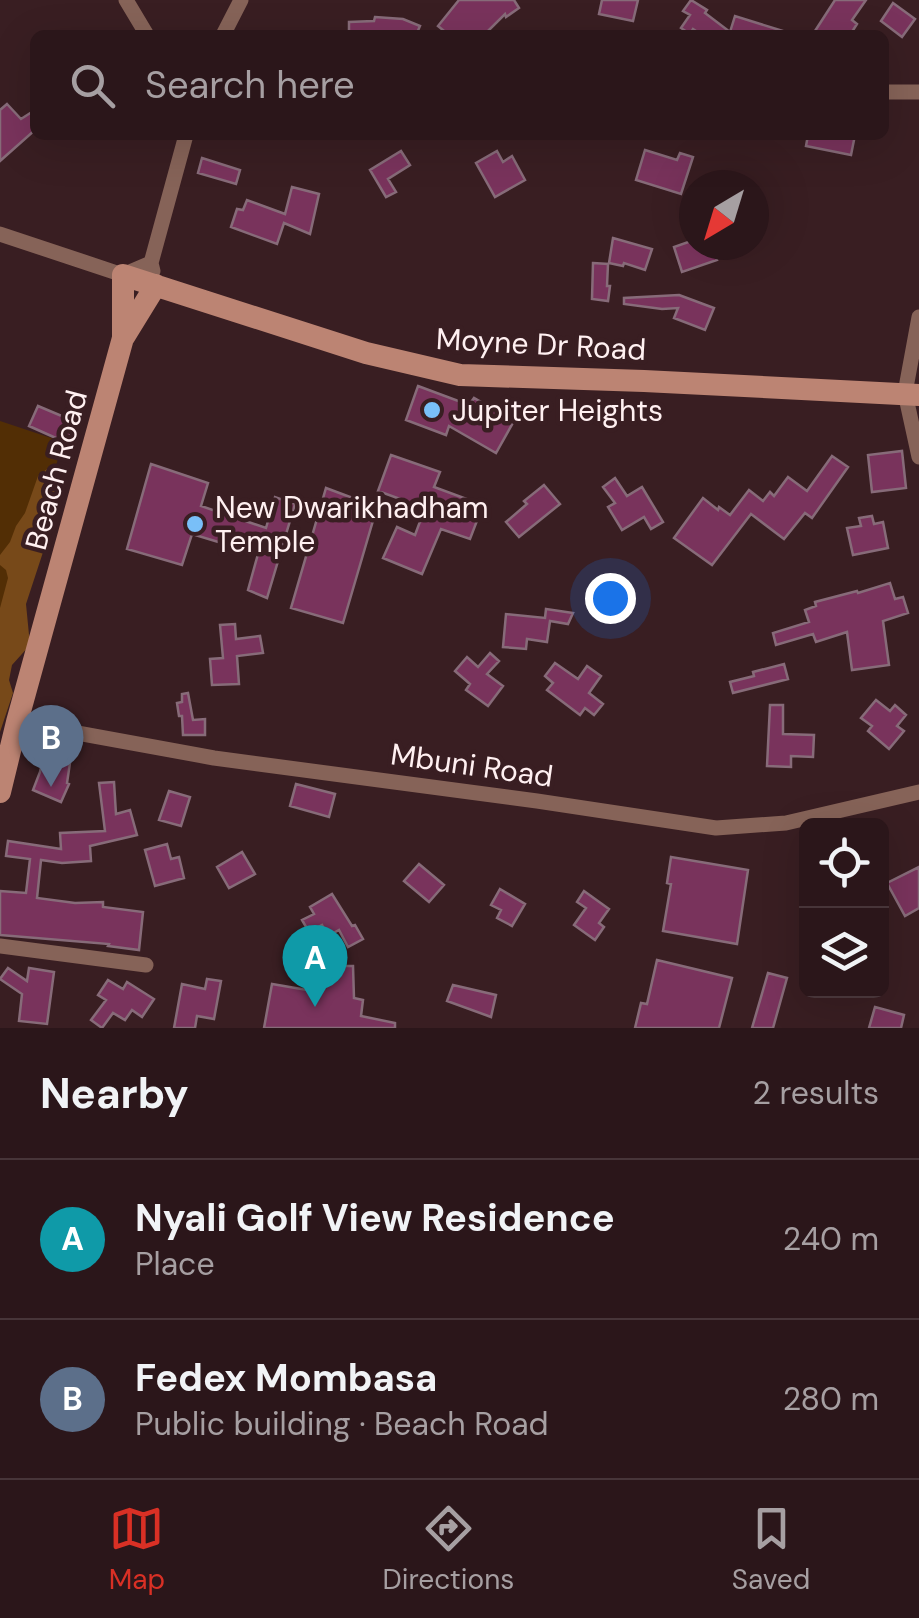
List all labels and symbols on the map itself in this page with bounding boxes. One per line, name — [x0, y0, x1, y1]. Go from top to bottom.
north arrow — [679, 170, 769, 260]
street label: Moyne Dr Road — [435, 319, 647, 369]
street label: Beach Road — [16, 386, 96, 554]
place label: Jupiter Heights — [452, 391, 663, 430]
marker: Jupiter Heights — [421, 399, 443, 421]
place label: New Dwarikhadham Temple — [215, 488, 488, 561]
marker: New Dwarikhadham Temple — [184, 513, 206, 535]
your location — [585, 573, 636, 624]
pin: B — [18, 704, 84, 787]
street label: Mbuni Road — [388, 734, 556, 796]
pin: A — [282, 924, 348, 1007]

